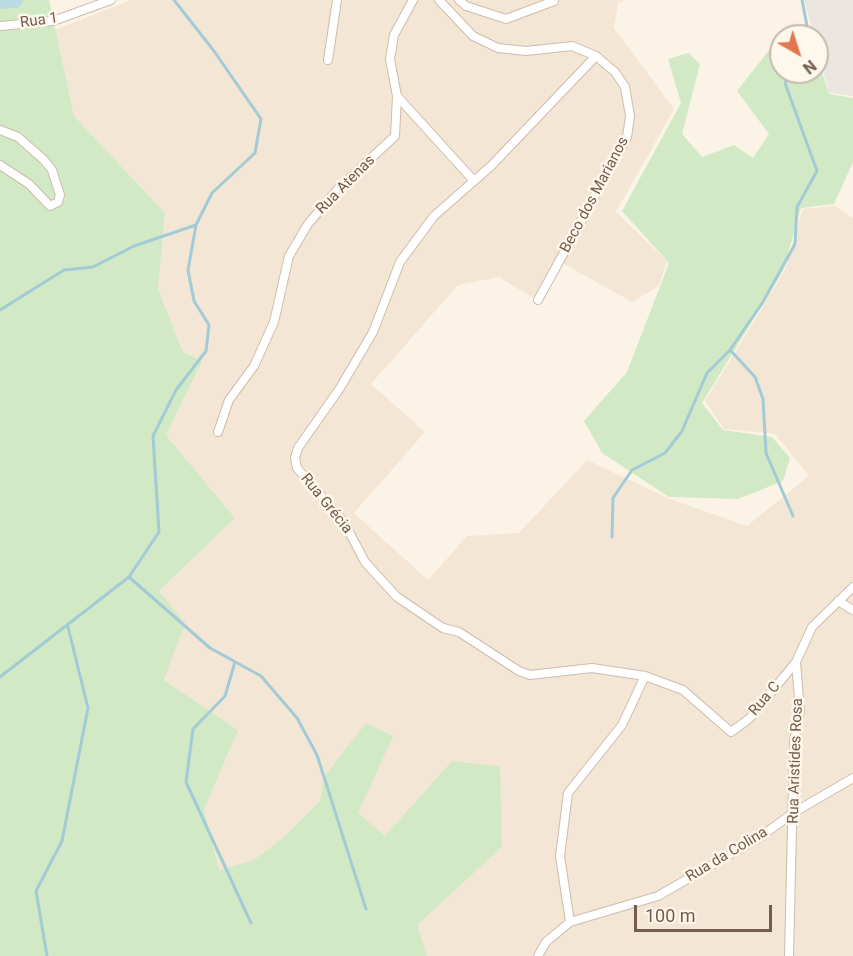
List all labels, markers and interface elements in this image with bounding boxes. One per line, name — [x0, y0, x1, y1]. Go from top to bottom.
street label: Rua 1 — [19, 9, 59, 33]
north arrow — [769, 24, 829, 84]
text: N — [799, 56, 820, 78]
street label: Beco dos Marianos — [557, 134, 633, 256]
street label: Rua Atenas — [313, 152, 379, 218]
street label: Rua Grécia — [296, 470, 356, 538]
street label: Rua C — [746, 678, 784, 720]
street label: Rua Aristides Rosa — [785, 698, 807, 824]
street label: Rua da Colina — [683, 824, 771, 886]
scale bar — [637, 893, 775, 931]
text: 100 m — [645, 905, 696, 926]

